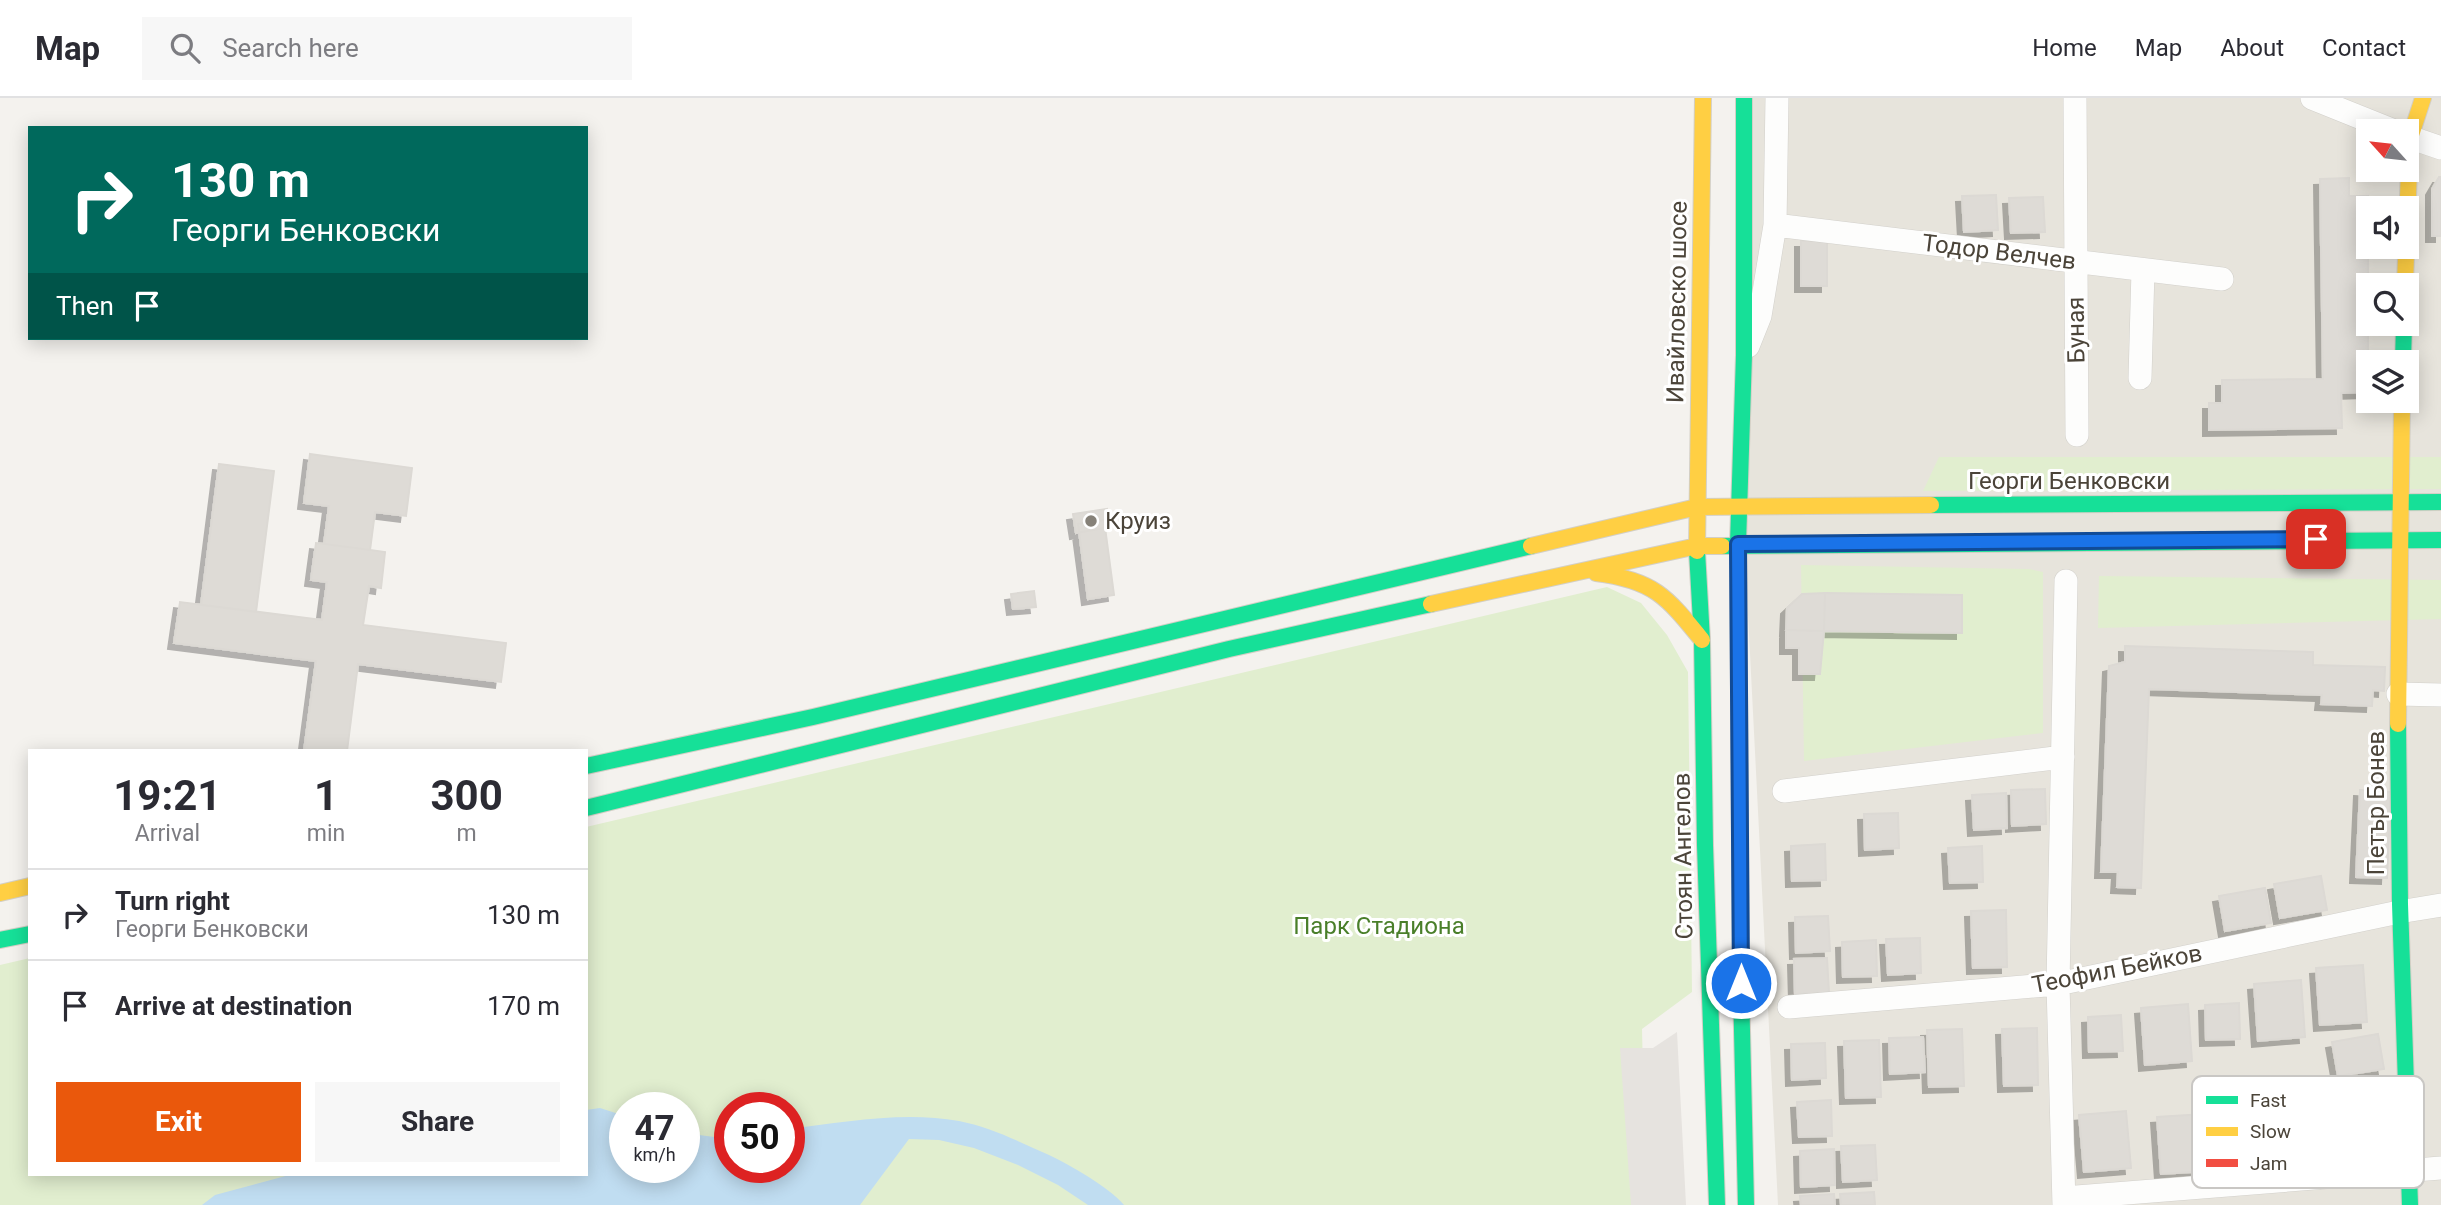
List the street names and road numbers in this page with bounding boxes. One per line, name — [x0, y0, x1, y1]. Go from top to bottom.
street label: Ивайловско шосе — [1661, 201, 1693, 403]
street label: Тодор Велчев — [1921, 229, 2077, 275]
street label: Буная — [2061, 296, 2091, 364]
street label: Георги Бенковски — [1968, 467, 2170, 495]
street label: Петър Бонев — [2362, 731, 2390, 875]
street label: Стоян Ангелов — [1668, 772, 1698, 940]
street label: Теофил Бейков — [2030, 939, 2204, 999]

